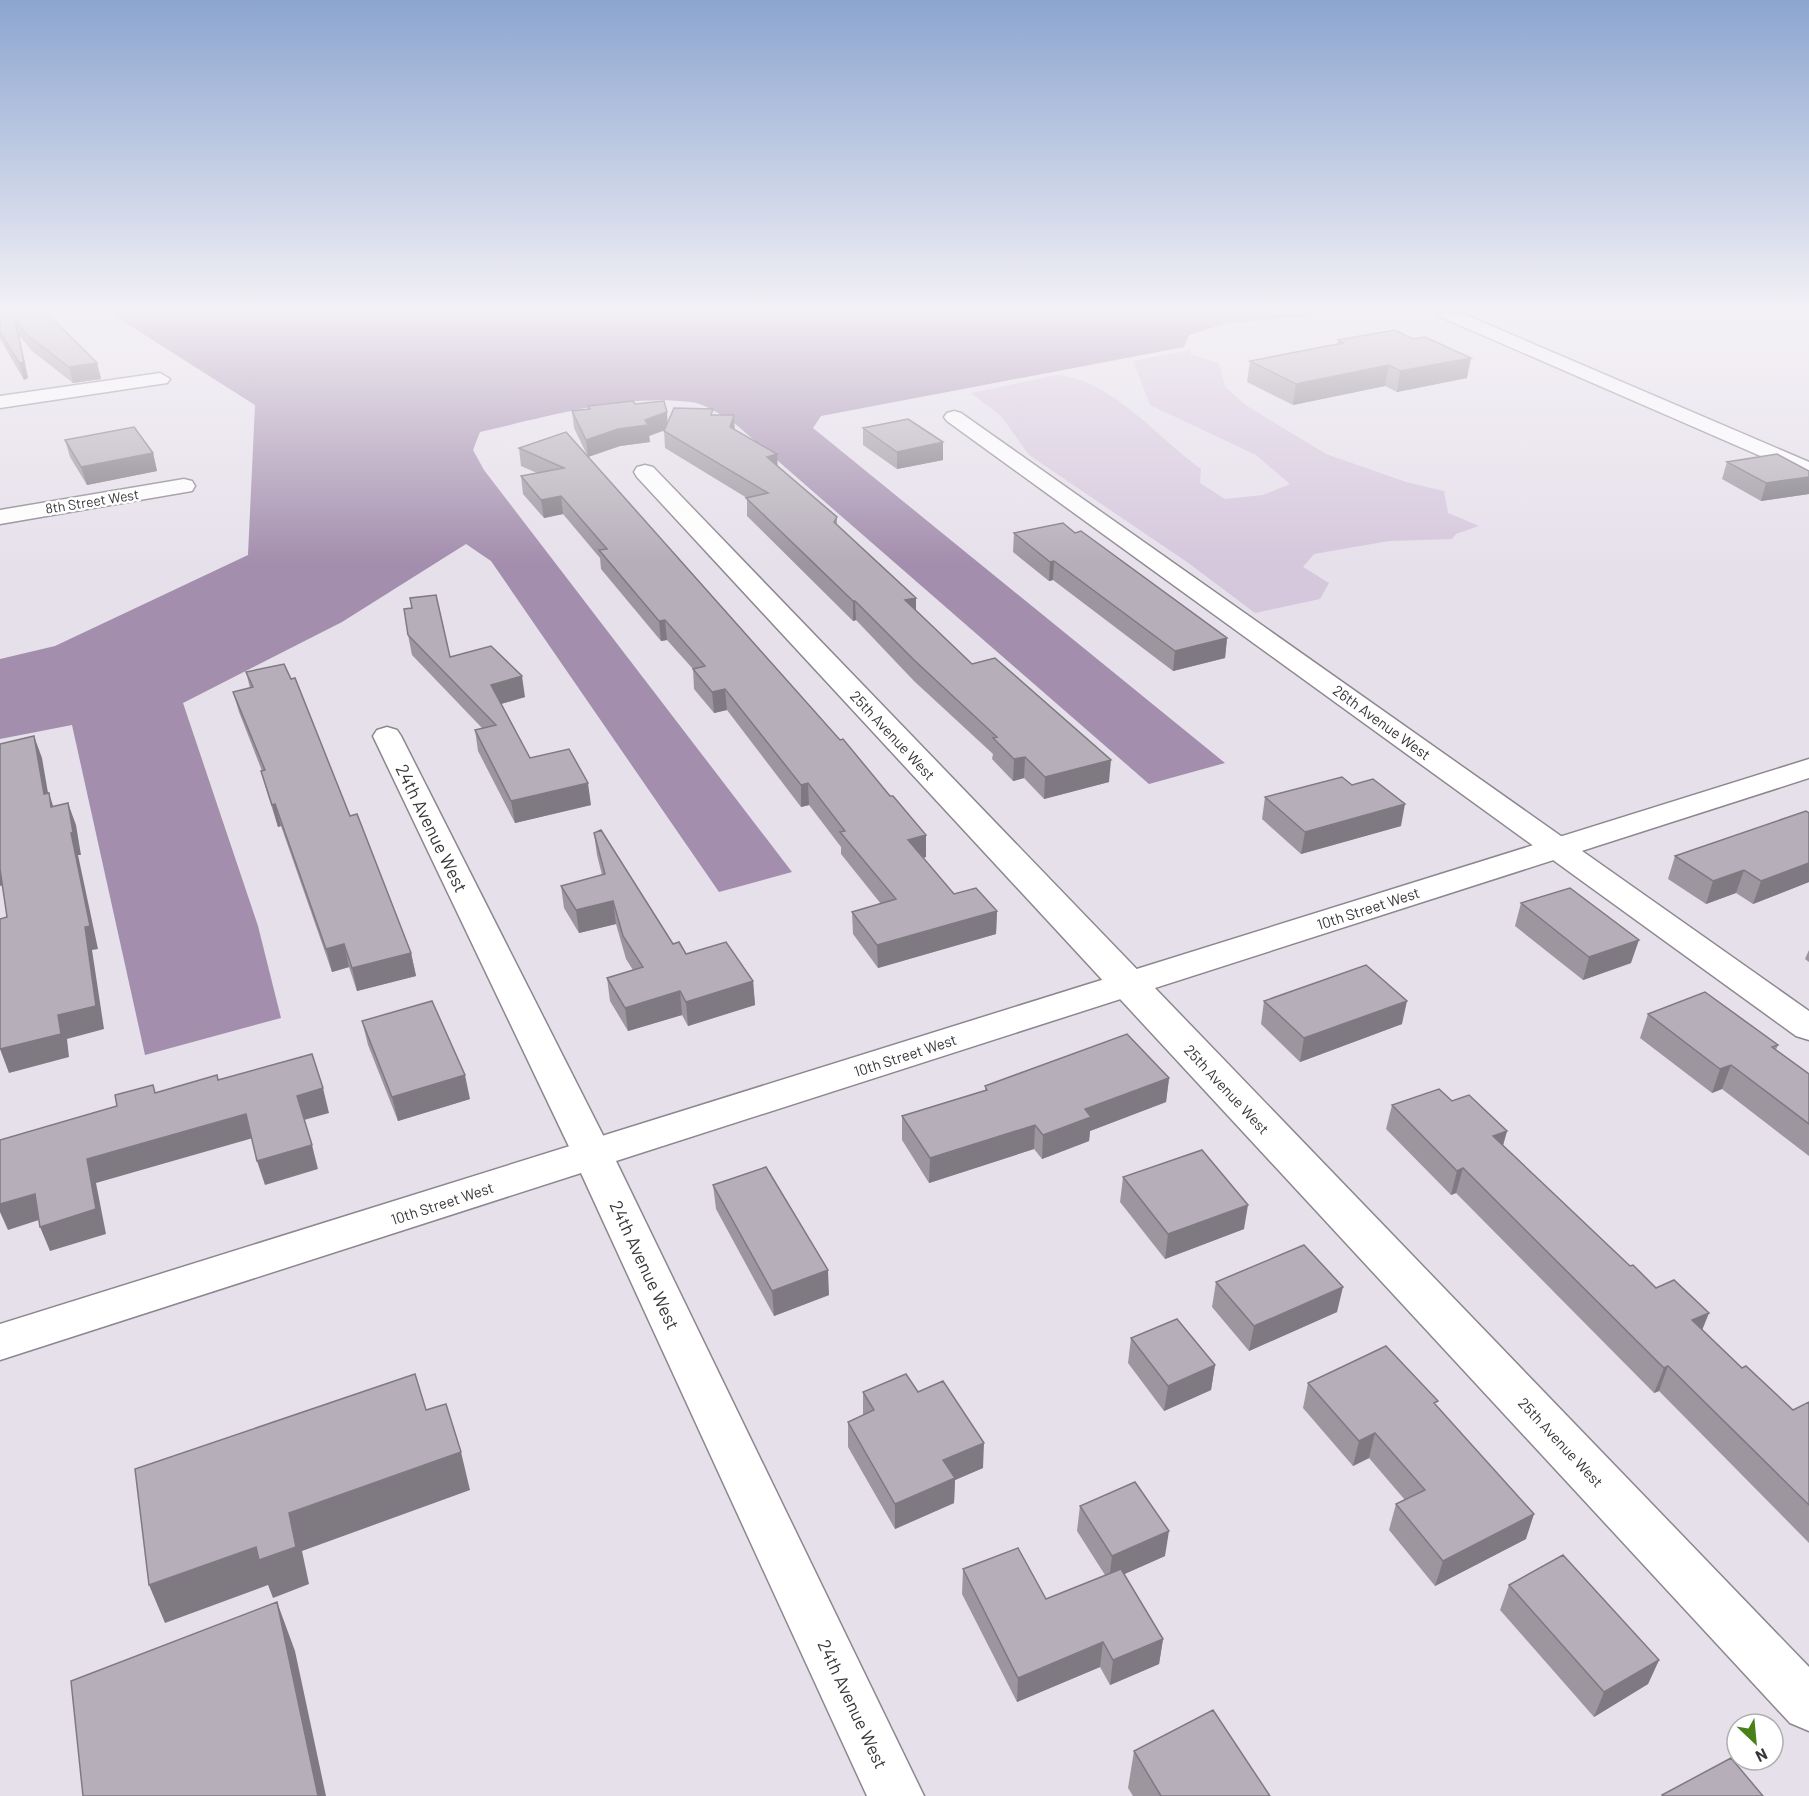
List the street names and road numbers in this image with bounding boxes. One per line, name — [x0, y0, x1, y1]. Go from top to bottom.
street label: 8th Street West — [44, 485, 140, 517]
street label: 26th Avenue West — [1330, 681, 1434, 763]
street label: 25th Avenue West — [847, 686, 939, 784]
street label: 24th Avenue West — [391, 760, 473, 896]
street label: 10th Street West — [1314, 883, 1422, 933]
street label: 10th Street West — [851, 1030, 959, 1080]
street label: 25th Avenue West — [1181, 1040, 1273, 1138]
street label: 10th Street West — [388, 1178, 496, 1228]
street label: 24th Avenue West — [605, 1197, 685, 1333]
street label: 25th Avenue West — [1515, 1393, 1607, 1491]
street label: 24th Avenue West — [813, 1636, 893, 1772]

